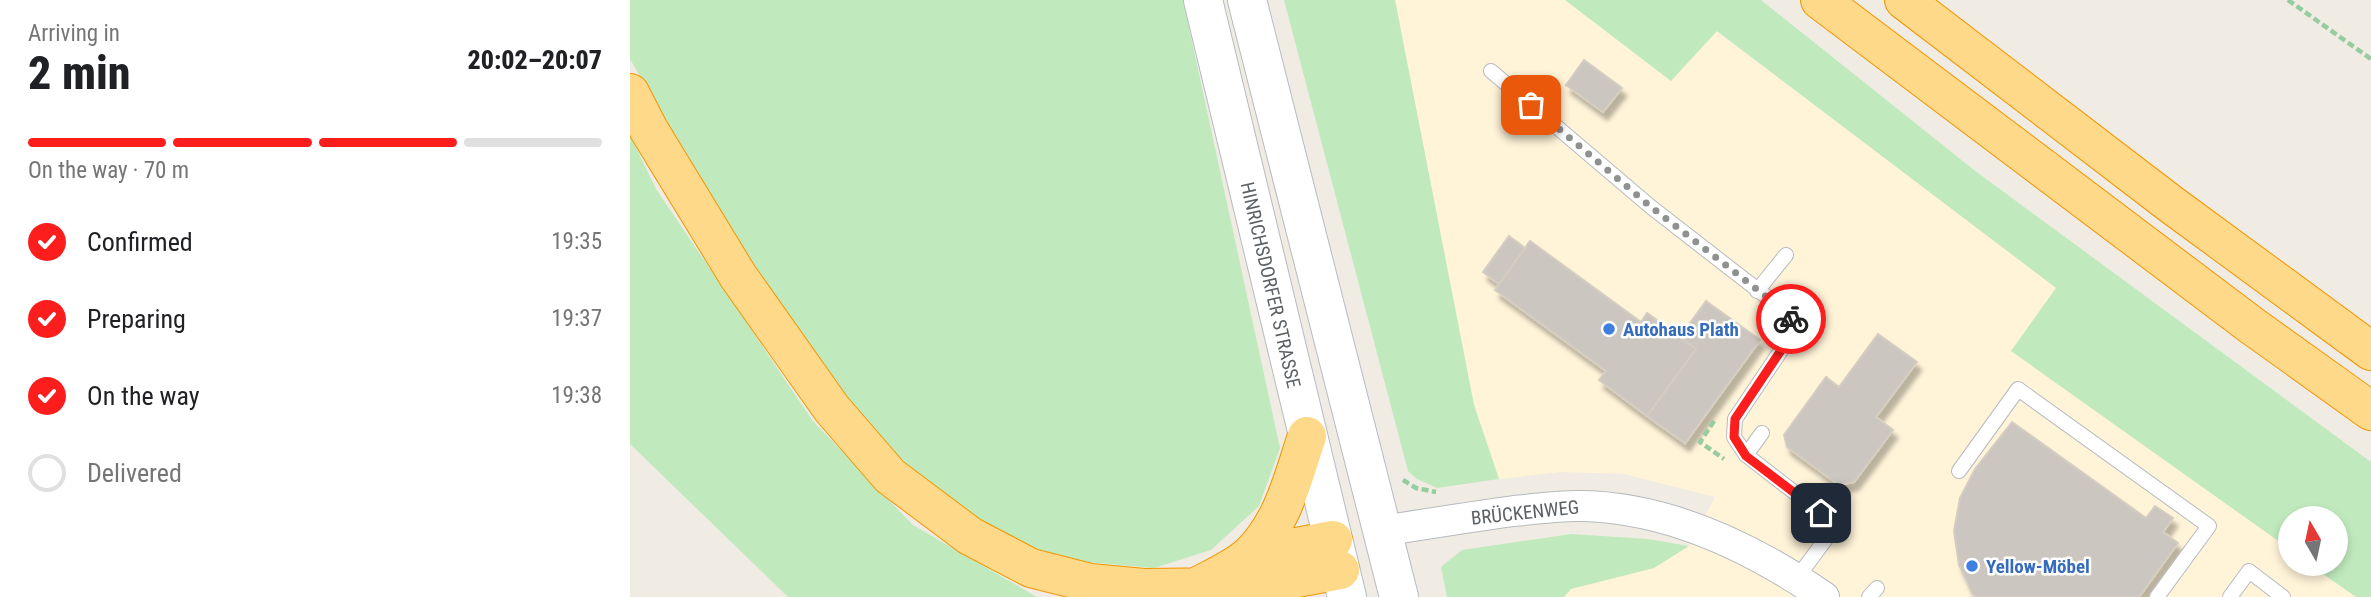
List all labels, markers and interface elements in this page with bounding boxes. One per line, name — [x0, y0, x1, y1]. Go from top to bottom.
text: Arriving in — [28, 20, 120, 47]
text: 20:02–20:07 — [468, 45, 602, 75]
text: 2 min — [28, 46, 131, 100]
pin — [1501, 75, 1561, 135]
icon: bag — [1512, 86, 1550, 124]
text: On the way · 70 m — [28, 157, 189, 184]
street label: HINRICHSDORFER STRASSE — [1236, 180, 1305, 390]
icon: check — [28, 223, 66, 261]
text: Confirmed — [87, 227, 193, 257]
text: 19:35 — [551, 228, 602, 255]
courier — [1756, 284, 1826, 354]
icon: check — [28, 300, 66, 338]
icon: bike — [1772, 300, 1810, 338]
text: Preparing — [87, 304, 186, 334]
text: 19:37 — [551, 305, 602, 332]
place label: Autohaus Plath — [1623, 318, 1739, 341]
marker: Autohaus Plath — [1601, 321, 1617, 337]
icon: check — [28, 377, 66, 415]
text: On the way — [87, 381, 200, 411]
text: 19:38 — [551, 382, 602, 409]
text: Delivered — [87, 458, 182, 488]
pin — [1791, 483, 1851, 543]
icon: home — [1802, 494, 1840, 532]
street label: BRÜCKENWEG — [1470, 495, 1580, 530]
north arrow — [2278, 506, 2348, 576]
map controls — [2278, 506, 2348, 576]
place label: Yellow-Möbel — [1986, 555, 2090, 578]
marker: Yellow-Möbel — [1964, 558, 1980, 574]

